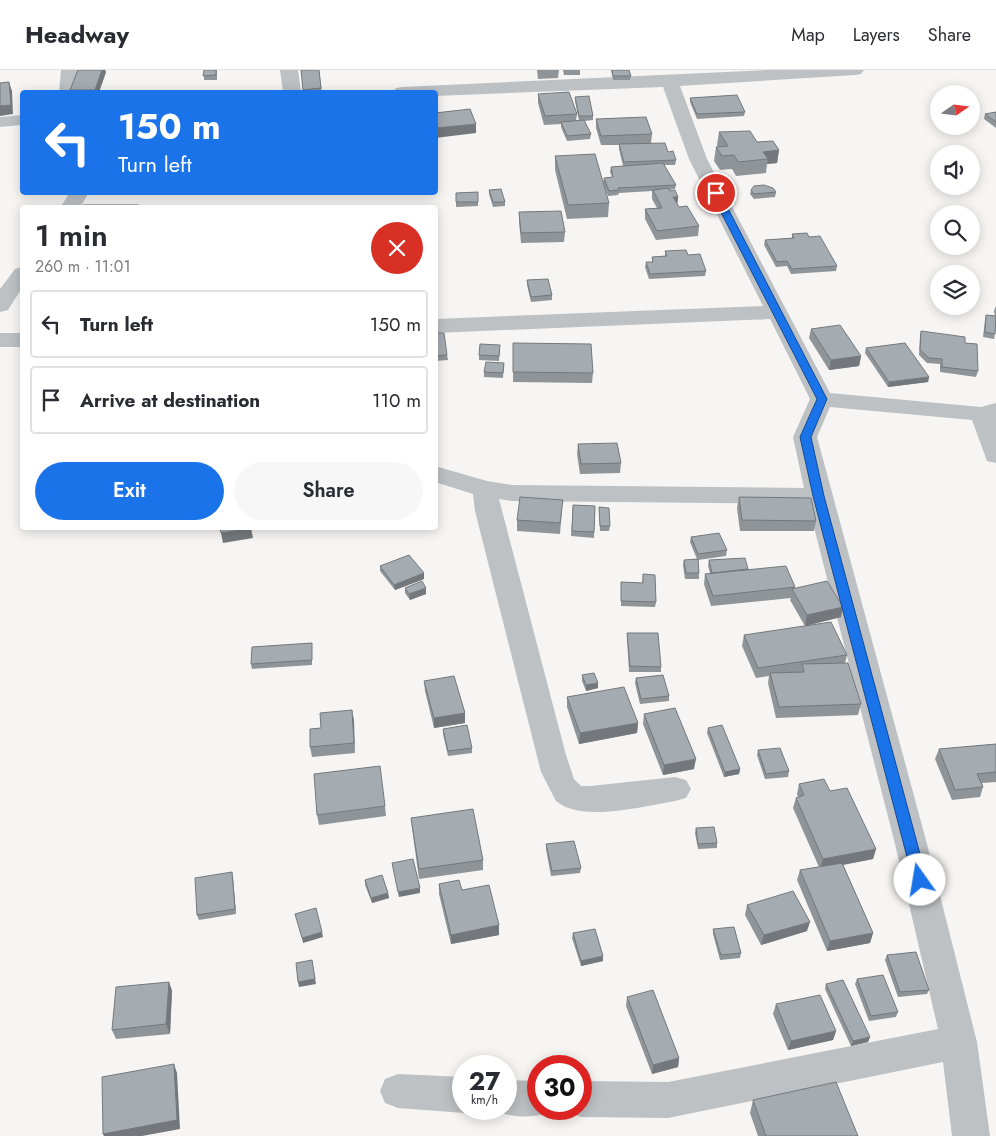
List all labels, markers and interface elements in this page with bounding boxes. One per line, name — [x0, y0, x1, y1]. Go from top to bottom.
text: Headway — [25, 17, 129, 52]
text: Map — [791, 22, 825, 48]
text: Layers — [853, 22, 900, 48]
text: Share — [928, 22, 971, 48]
north arrow — [930, 85, 980, 135]
map controls — [930, 85, 980, 315]
text: 150 m — [118, 102, 221, 152]
icon: left — [35, 110, 100, 175]
button: sound — [930, 145, 980, 195]
text: Turn left — [118, 148, 192, 180]
pin — [695, 172, 737, 214]
icon: arrive — [702, 179, 730, 207]
button: search — [930, 205, 980, 255]
text: 1 min — [35, 214, 108, 257]
button: close — [371, 222, 423, 274]
text: 260 m · 11:01 — [35, 255, 131, 278]
button: layers — [930, 265, 980, 315]
icon: left — [37, 310, 65, 338]
text: Turn left — [80, 311, 153, 338]
text: 150 m — [370, 311, 421, 338]
icon: arrive — [37, 386, 65, 414]
text: Arrive at destination — [80, 387, 260, 414]
text: 110 m — [372, 387, 421, 414]
button: Exit — [35, 462, 224, 520]
button: Share — [234, 462, 423, 520]
position arrow — [893, 853, 945, 905]
speed limit sign: 30 — [527, 1055, 592, 1120]
text: 27 — [469, 1063, 500, 1099]
text: km/h — [471, 1091, 498, 1109]

